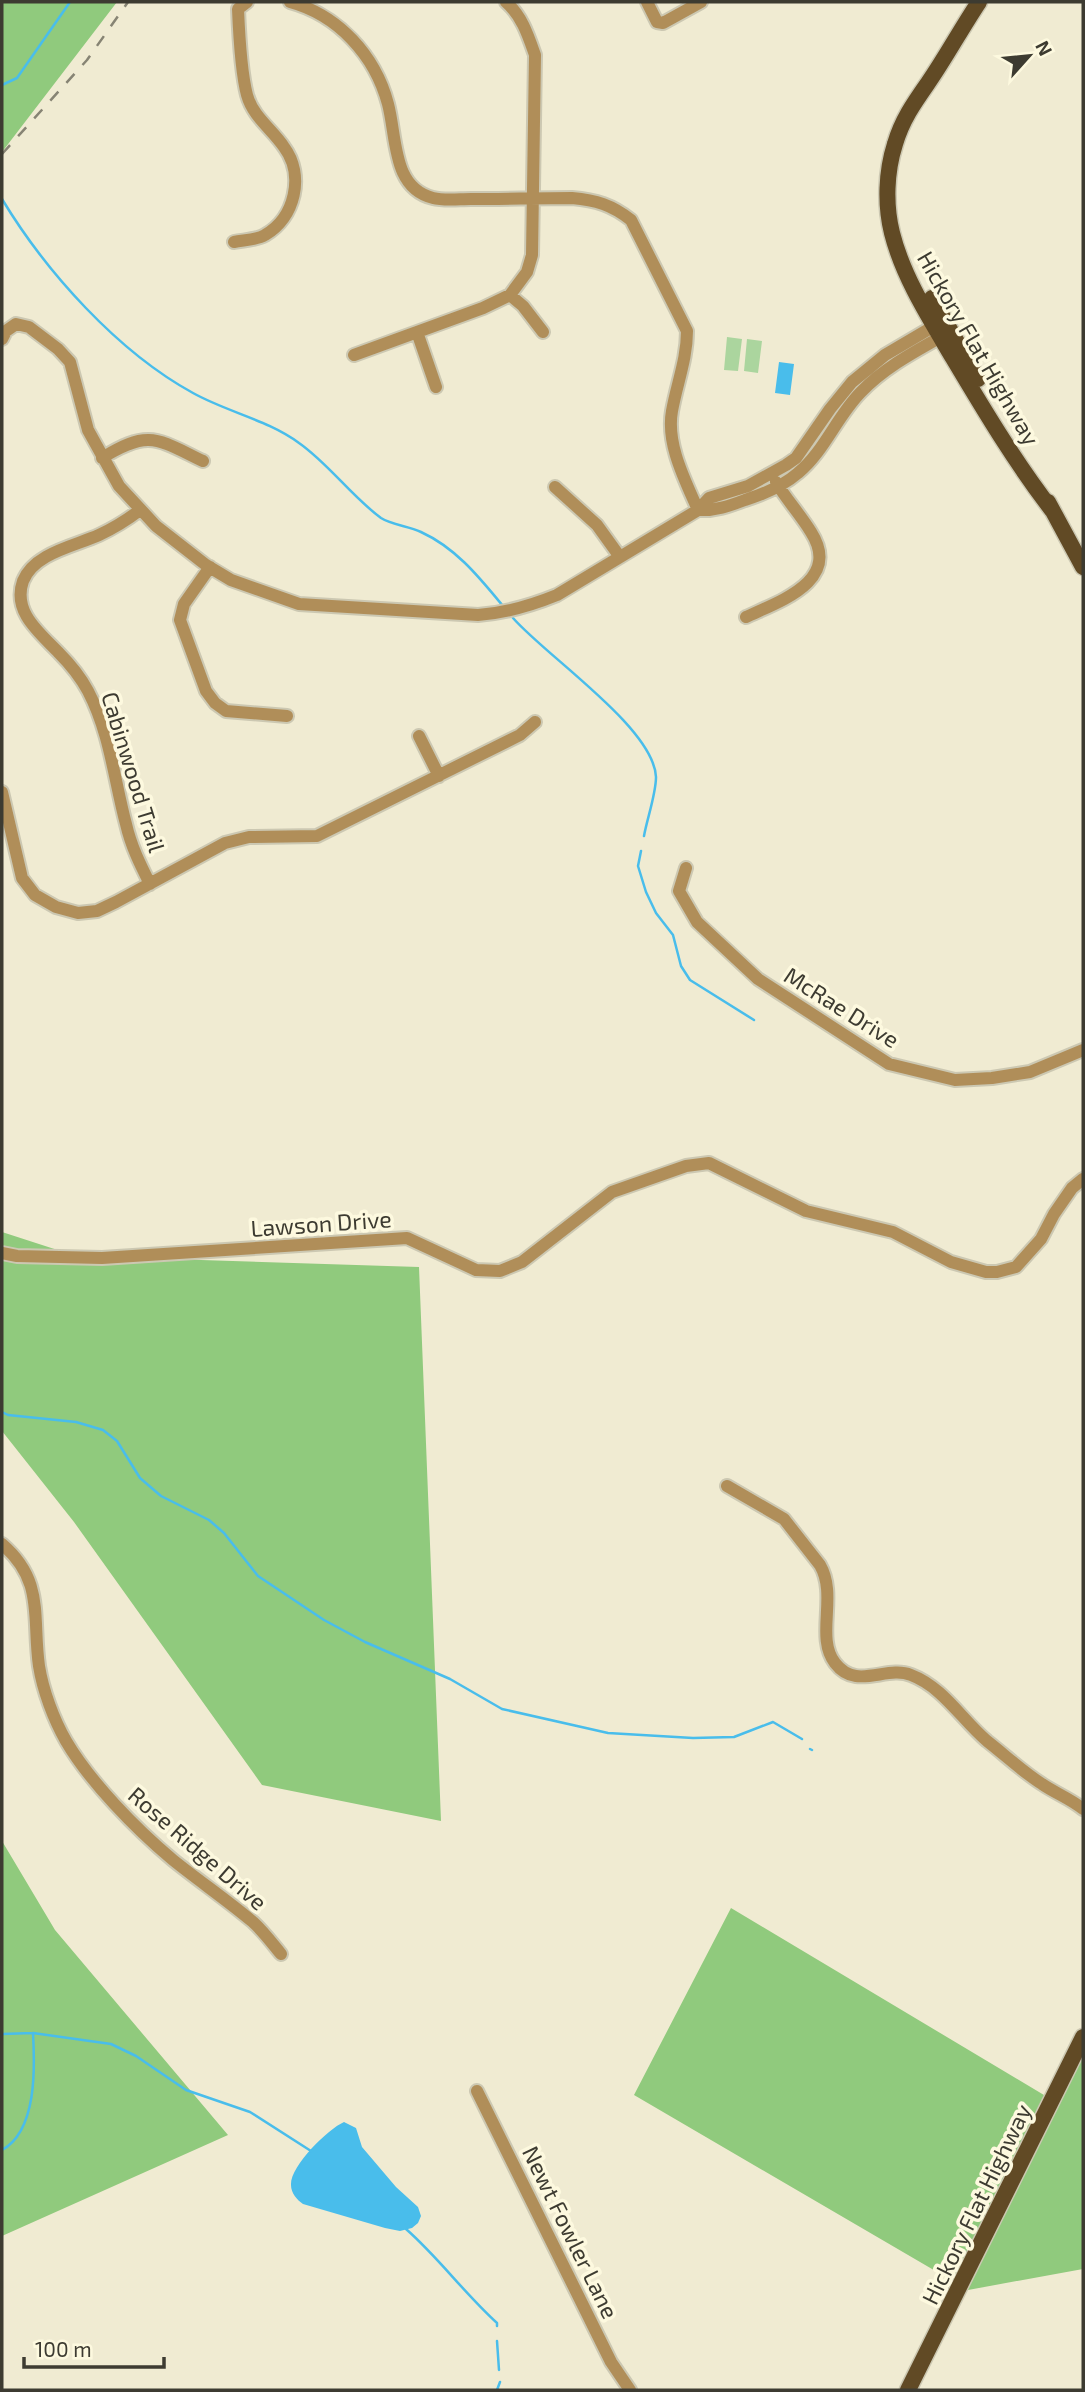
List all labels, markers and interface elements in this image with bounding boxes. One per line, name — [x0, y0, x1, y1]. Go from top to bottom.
north arrow — [994, 21, 1064, 91]
text: N — [1031, 37, 1058, 59]
street label: Hickory Flat Highway — [912, 246, 1046, 450]
street label: Cabinwood Trail — [96, 688, 172, 856]
street label: McRae Drive — [779, 961, 905, 1053]
street label: Lawson Drive — [250, 1204, 392, 1242]
street label: Rose Ridge Drive — [123, 1780, 273, 1916]
street label: Hickory Flat Highway — [915, 2099, 1037, 2309]
street label: Newt Fowler Lane — [517, 2141, 625, 2323]
scale bar — [24, 2326, 164, 2370]
text: 100 m — [35, 2336, 92, 2361]

